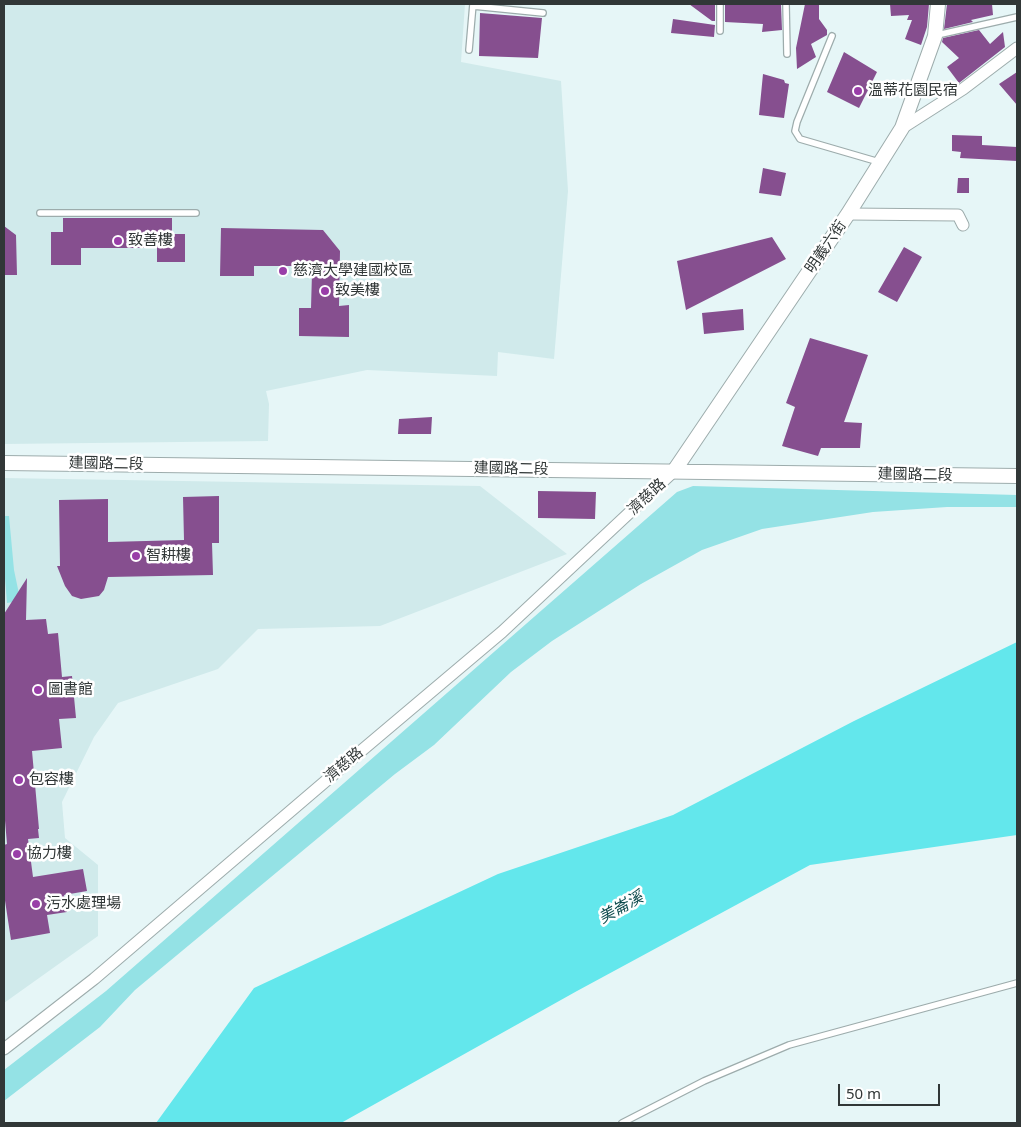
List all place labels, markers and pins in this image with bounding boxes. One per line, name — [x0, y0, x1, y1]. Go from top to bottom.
place label: 溫蒂花園民宿 — [868, 82, 958, 100]
marker: 溫蒂花園民宿 — [852, 85, 864, 97]
place label: 致善樓 — [128, 232, 173, 250]
marker: 致善樓 — [112, 235, 124, 247]
place label: 慈濟大學建國校區 — [293, 262, 413, 280]
marker: 慈濟大學建國校區 — [277, 265, 289, 277]
place label: 致美樓 — [335, 282, 380, 300]
marker: 致美樓 — [319, 285, 331, 297]
place label: 智耕樓 — [146, 547, 191, 565]
marker: 智耕樓 — [130, 550, 142, 562]
place label: 圖書館 — [48, 681, 93, 699]
marker: 圖書館 — [32, 684, 44, 696]
place label: 包容樓 — [29, 771, 74, 789]
marker: 包容樓 — [13, 774, 25, 786]
place label: 協力樓 — [27, 845, 72, 863]
marker: 協力樓 — [11, 848, 23, 860]
place label: 污水處理場 — [46, 895, 121, 913]
marker: 污水處理場 — [30, 898, 42, 910]

